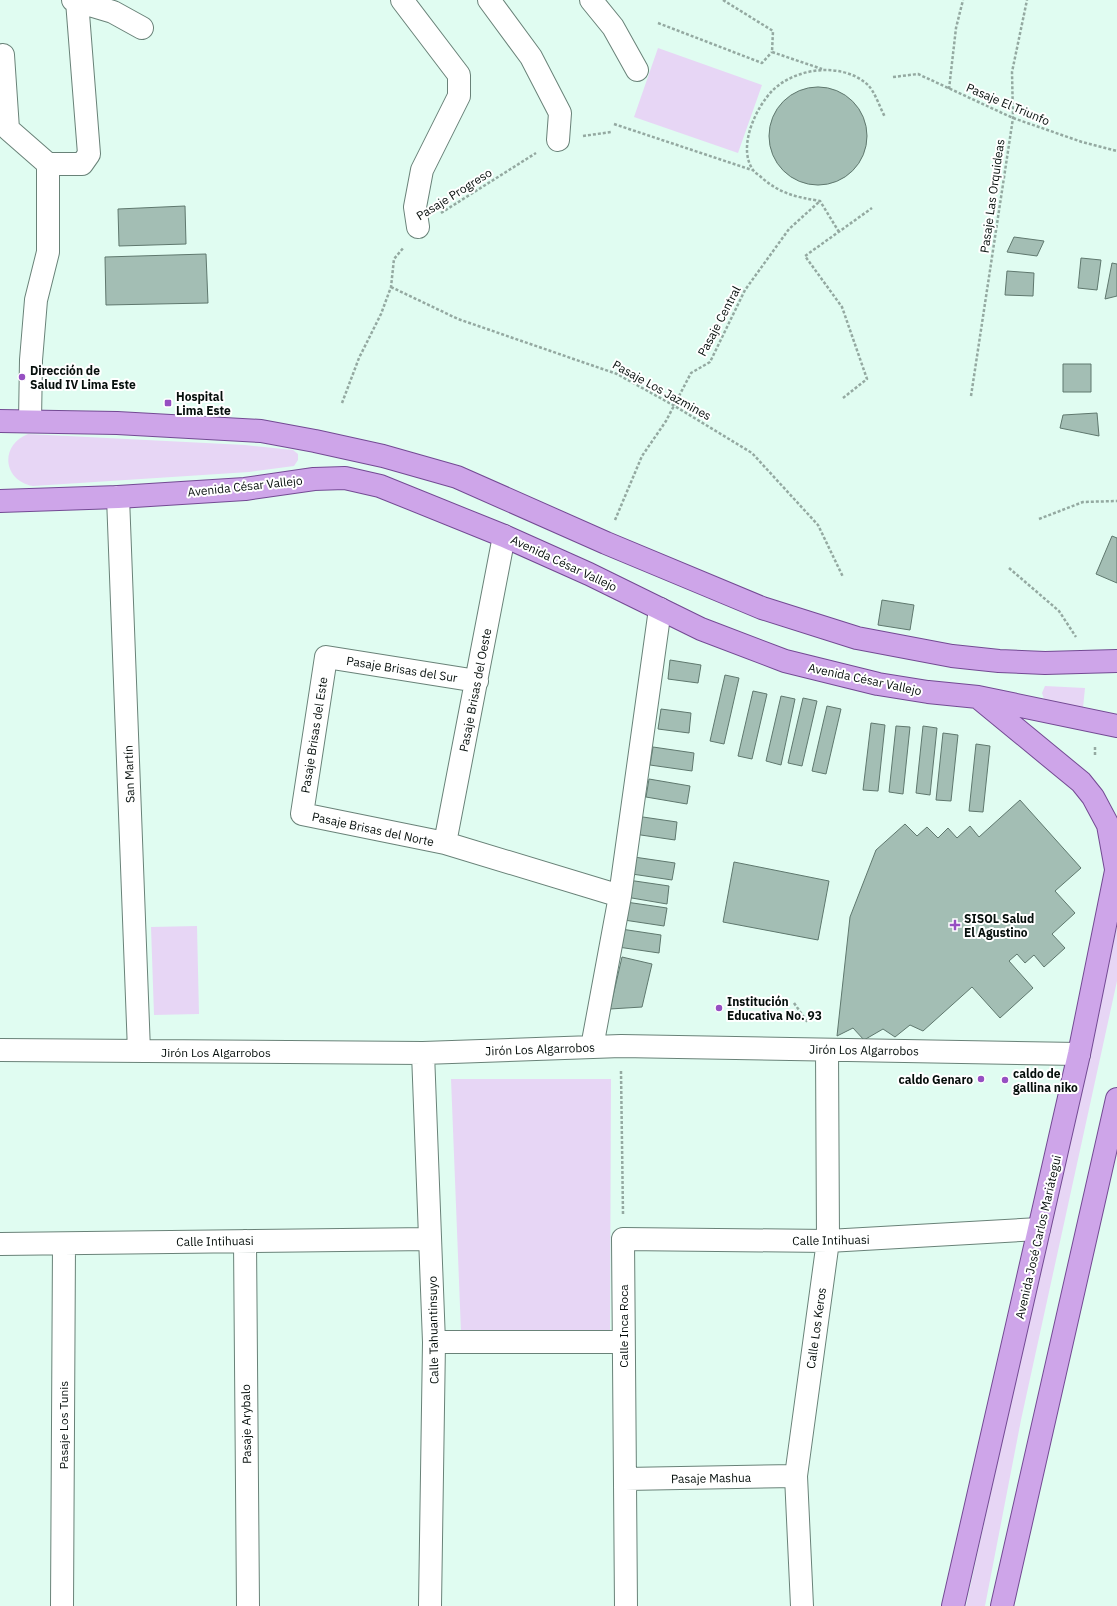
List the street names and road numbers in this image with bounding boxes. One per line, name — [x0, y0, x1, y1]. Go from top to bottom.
street label: Pasaje El Triunfo — [964, 80, 1052, 128]
street label: Pasaje Las Orquideas — [977, 138, 1007, 254]
street label: Pasaje Progreso — [413, 165, 495, 223]
street label: Pasaje Central — [694, 283, 744, 359]
street label: Pasaje Los Jazmines — [610, 357, 714, 423]
street label: Avenida César Vallejo — [187, 472, 304, 499]
street label: Avenida César Vallejo — [508, 532, 620, 594]
street label: Pasaje Brisas del Oeste — [456, 627, 494, 753]
street label: Pasaje Brisas del Sur — [345, 653, 459, 685]
street label: Avenida César Vallejo — [807, 660, 923, 698]
street label: Pasaje Brisas del Este — [297, 675, 331, 794]
street label: San Martín — [120, 745, 138, 803]
street label: Pasaje Brisas del Norte — [311, 809, 436, 849]
street label: Jirón Los Algarrobos — [485, 1040, 595, 1058]
street label: Jirón Los Algarrobos — [809, 1042, 919, 1058]
street label: Jirón Los Algarrobos — [161, 1045, 271, 1060]
street label: Avenida José Carlos Mariátegui — [1012, 1154, 1064, 1320]
street label: Calle Intihuasi — [792, 1232, 870, 1248]
street label: Calle Intihuasi — [176, 1233, 254, 1249]
street label: Calle Tahuantinsuyo — [425, 1275, 441, 1384]
street label: Calle Inca Roca — [616, 1284, 631, 1368]
street label: Calle Los Keros — [803, 1286, 829, 1370]
street label: Pasaje Los Tunis — [56, 1381, 71, 1469]
street label: Pasaje Arybalo — [238, 1384, 254, 1464]
street label: Pasaje Mashua — [671, 1470, 752, 1486]

